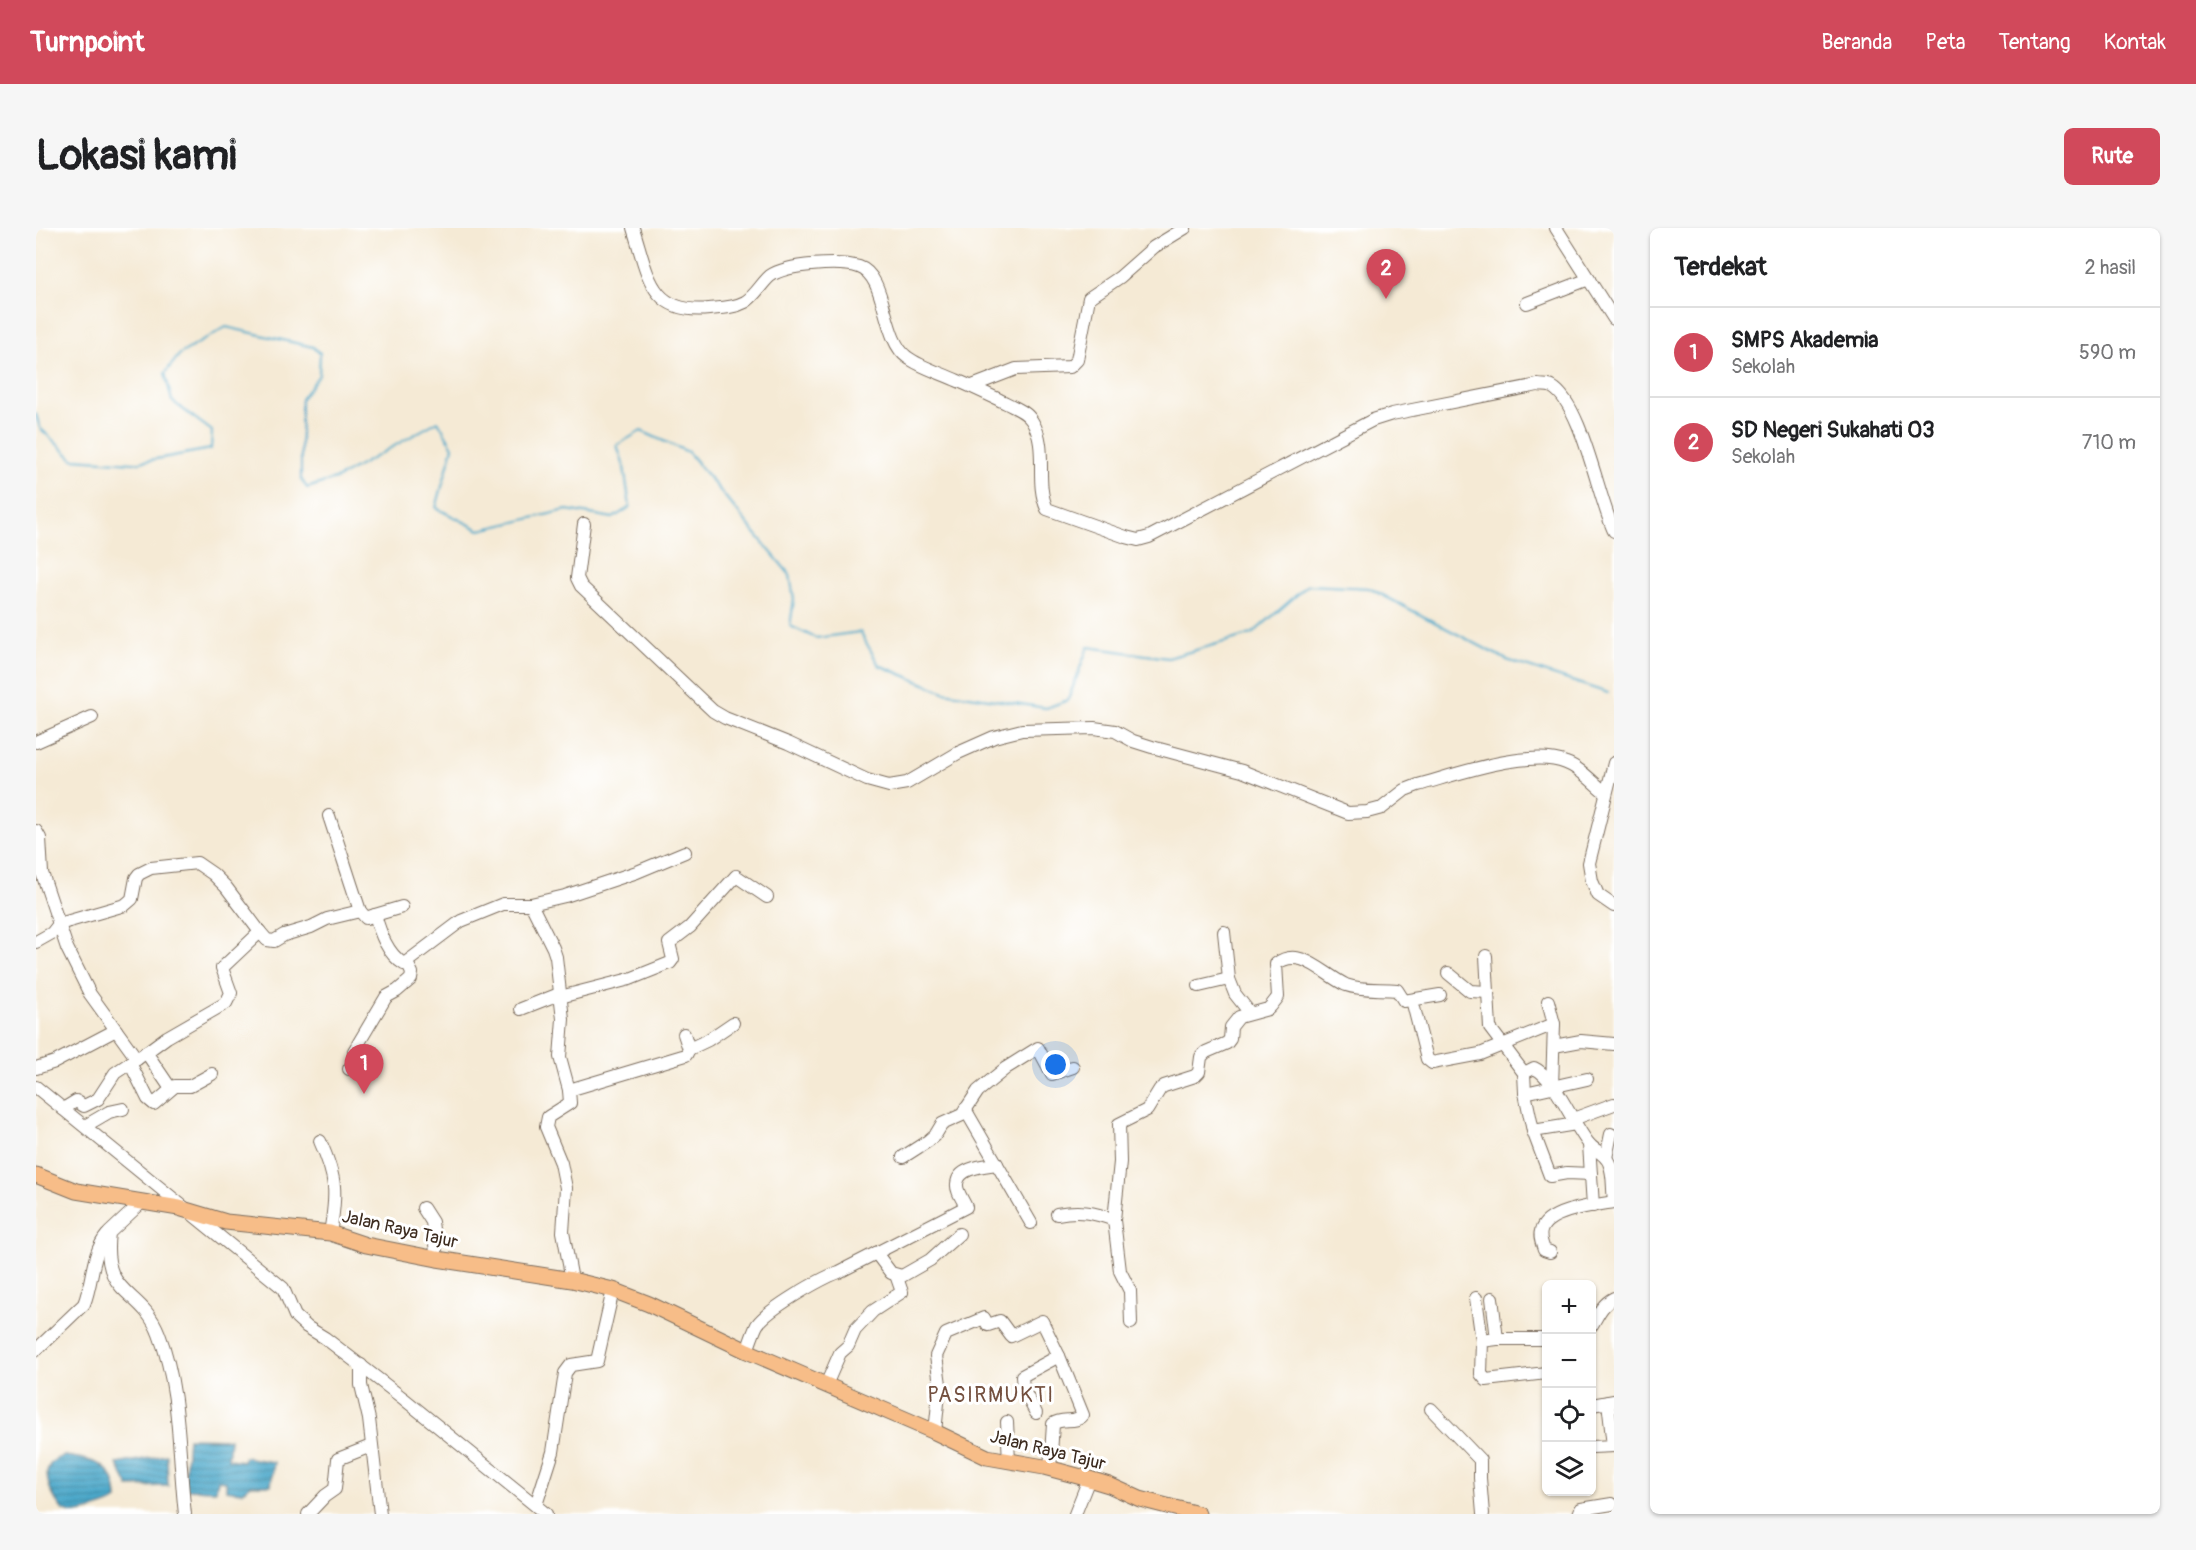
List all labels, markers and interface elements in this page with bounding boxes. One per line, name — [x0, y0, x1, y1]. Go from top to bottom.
text: Turnpoint — [30, 25, 144, 60]
text: Beranda — [1822, 29, 1892, 56]
text: Peta — [1925, 29, 1966, 56]
text: Tentang — [1999, 29, 2071, 56]
text: Kontak — [2104, 29, 2166, 56]
button: Rute — [2064, 128, 2160, 185]
text: Lokasi kami — [36, 130, 236, 182]
pin: 2 — [1366, 250, 1406, 299]
text: Terdekat — [1674, 251, 1767, 283]
text: 2 hasil — [2085, 255, 2136, 280]
text: SMPS Akademia — [1731, 326, 1878, 354]
text: 1 — [1690, 340, 1697, 365]
text: 590 m — [2079, 340, 2136, 365]
text: Sekolah — [1731, 354, 1795, 379]
text: SD Negeri Sukahati 03 — [1731, 416, 1935, 444]
text: 2 — [1688, 430, 1699, 455]
text: 710 m — [2082, 430, 2136, 455]
text: Sekolah — [1731, 444, 1795, 469]
pin: 1 — [344, 1044, 384, 1094]
your location — [1041, 1050, 1070, 1079]
street label: Jalan Raya Tajur — [340, 1205, 461, 1254]
map controls — [1542, 1280, 1596, 1496]
button: + — [1542, 1280, 1596, 1334]
button: − — [1542, 1334, 1596, 1388]
district label: PASIRMUKTI — [927, 1382, 1055, 1409]
button: locate — [1542, 1388, 1596, 1442]
street label: Jalan Raya Tajur — [988, 1425, 1109, 1476]
button: layers — [1542, 1442, 1596, 1496]

